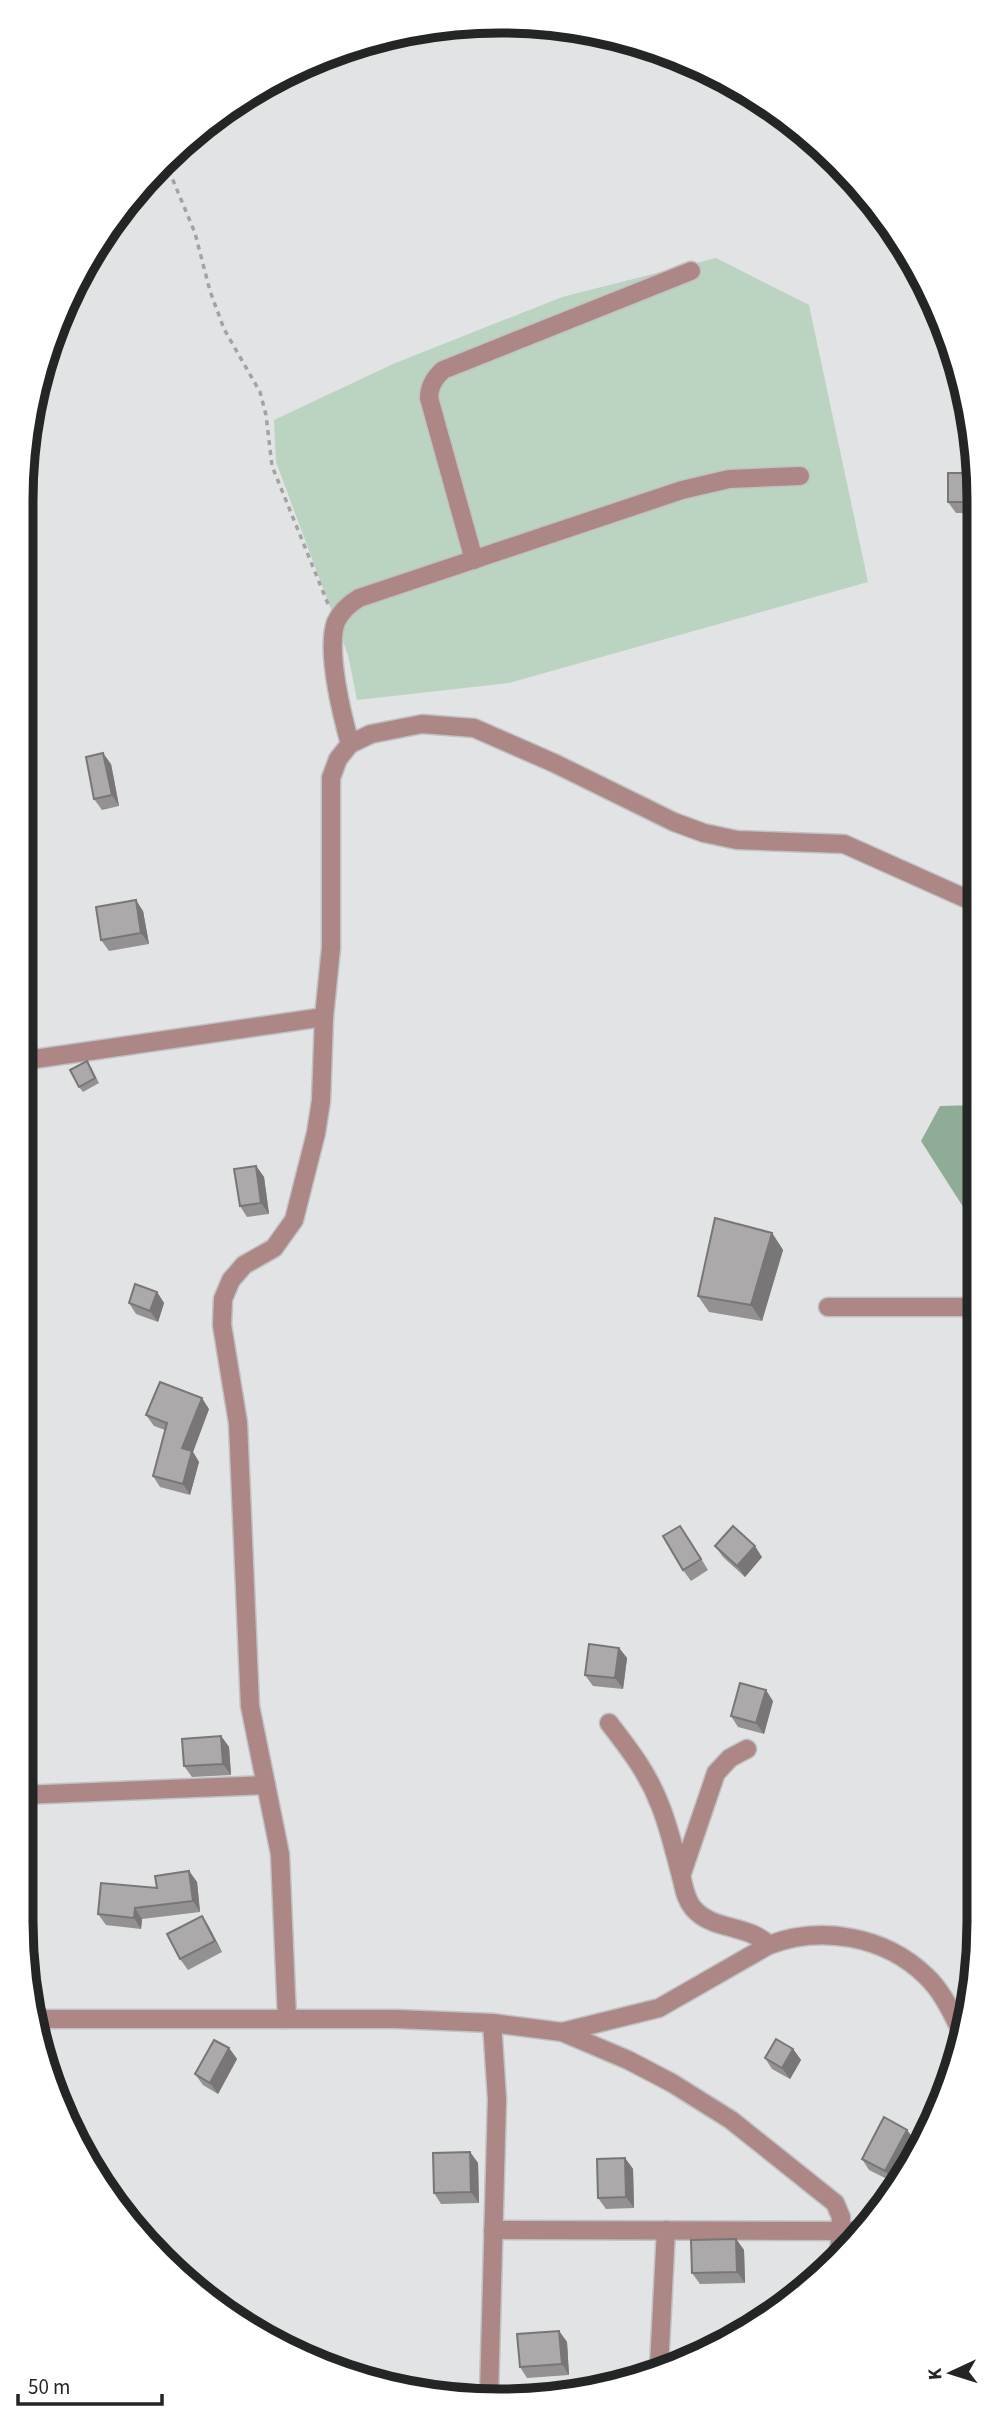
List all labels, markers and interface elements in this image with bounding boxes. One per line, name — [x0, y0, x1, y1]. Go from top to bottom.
north arrow — [916, 2338, 986, 2408]
scale bar — [18, 2362, 161, 2406]
text: K — [922, 2367, 949, 2381]
text: 50 m — [28, 2372, 70, 2402]

